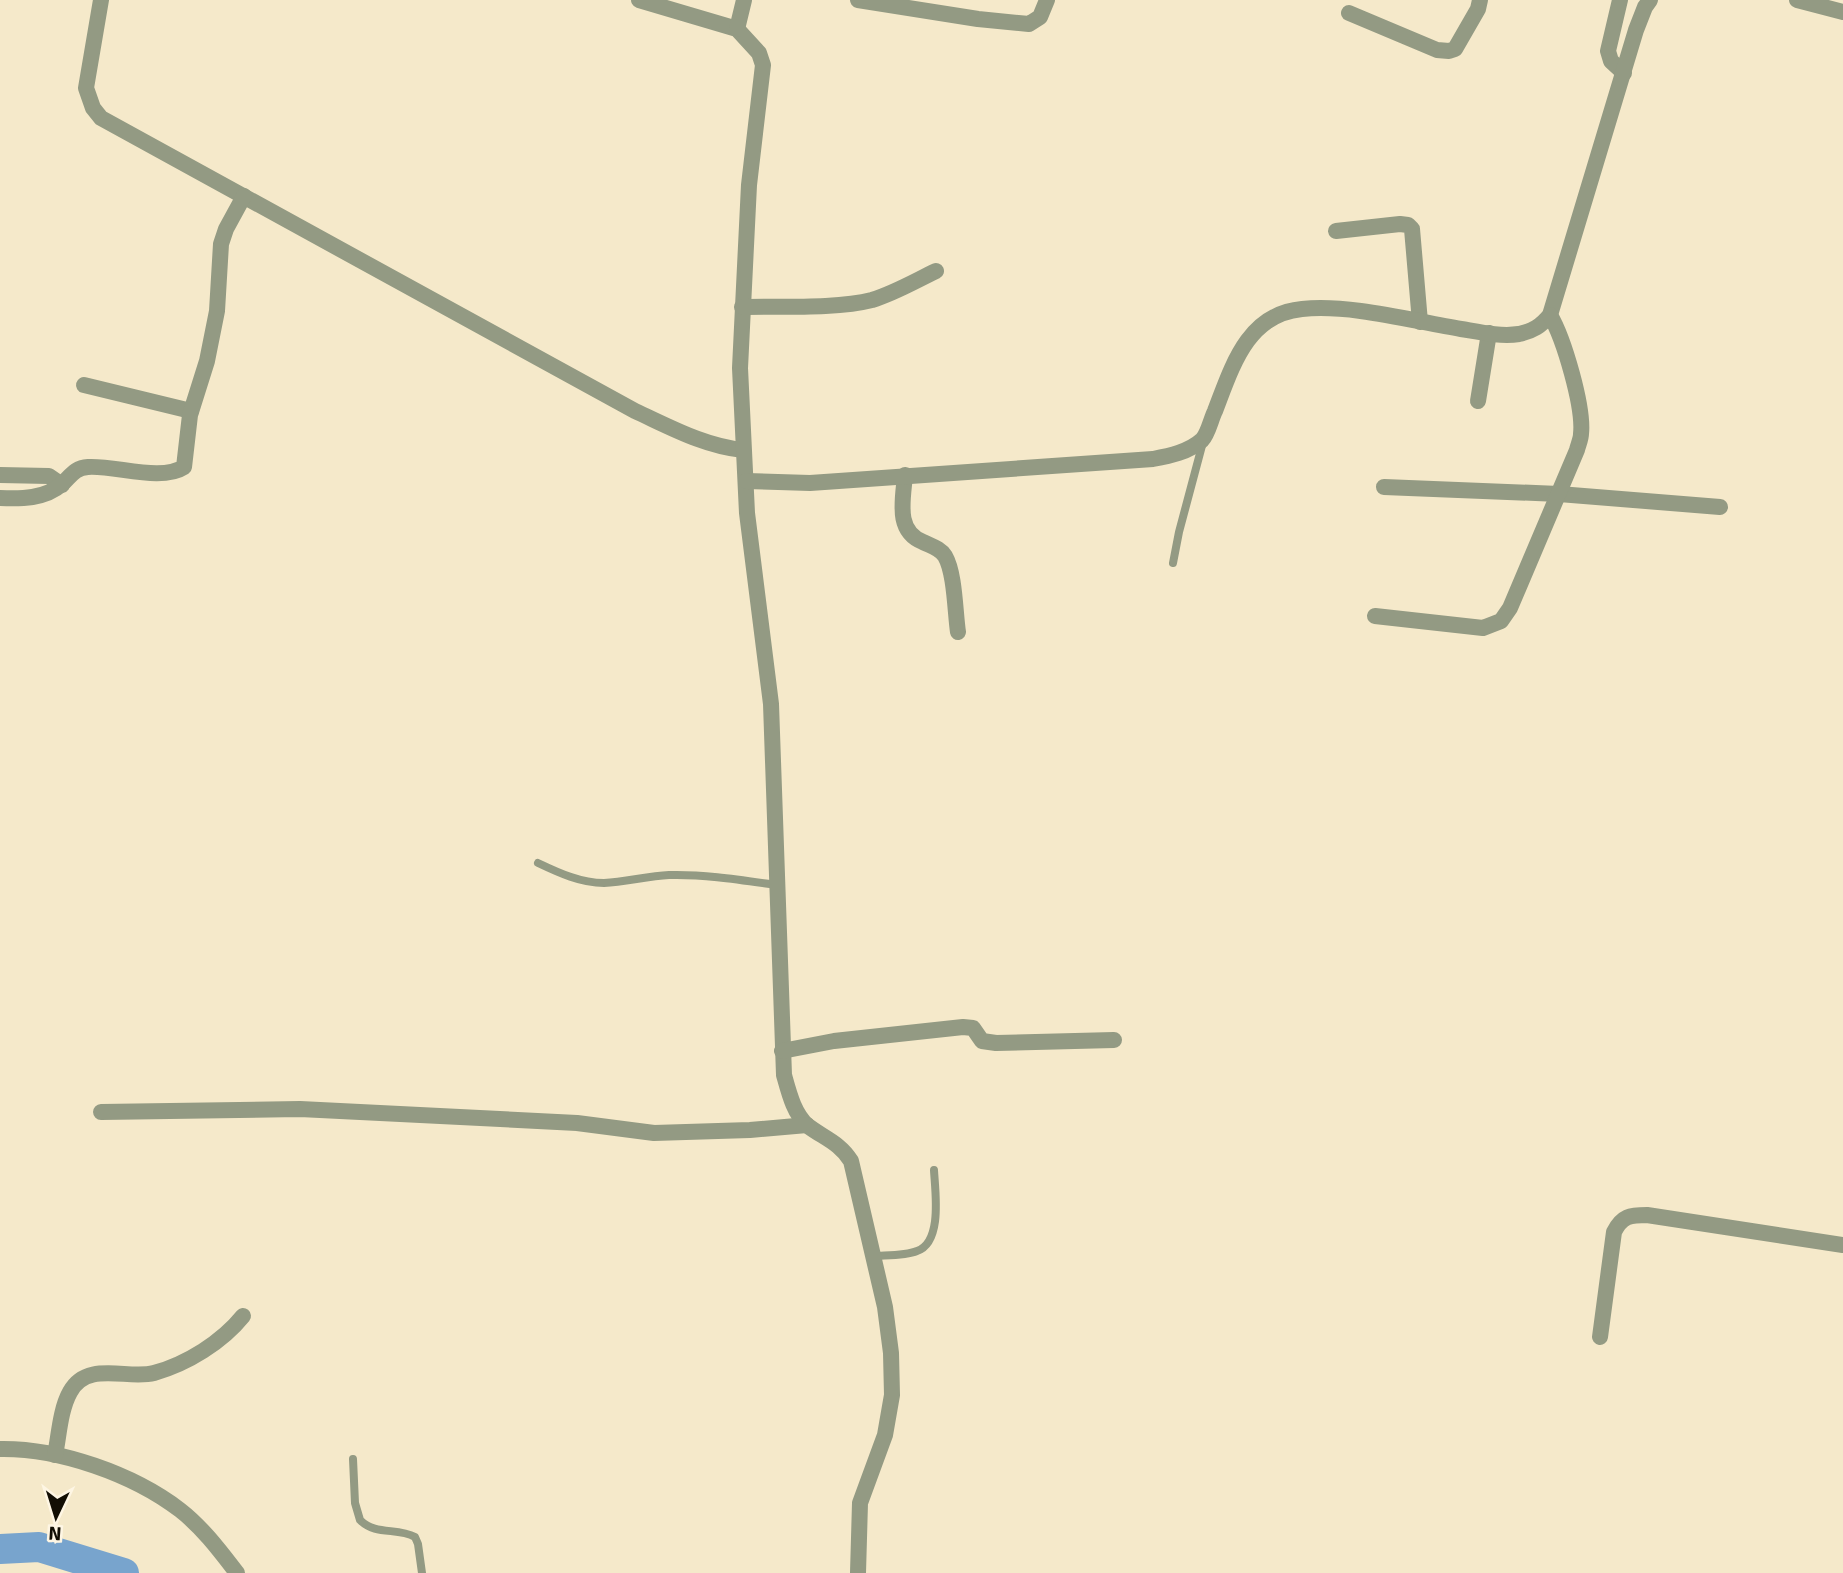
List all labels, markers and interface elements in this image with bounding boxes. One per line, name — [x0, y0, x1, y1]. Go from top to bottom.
north arrow — [21, 1482, 91, 1552]
text: N — [47, 1521, 62, 1545]

